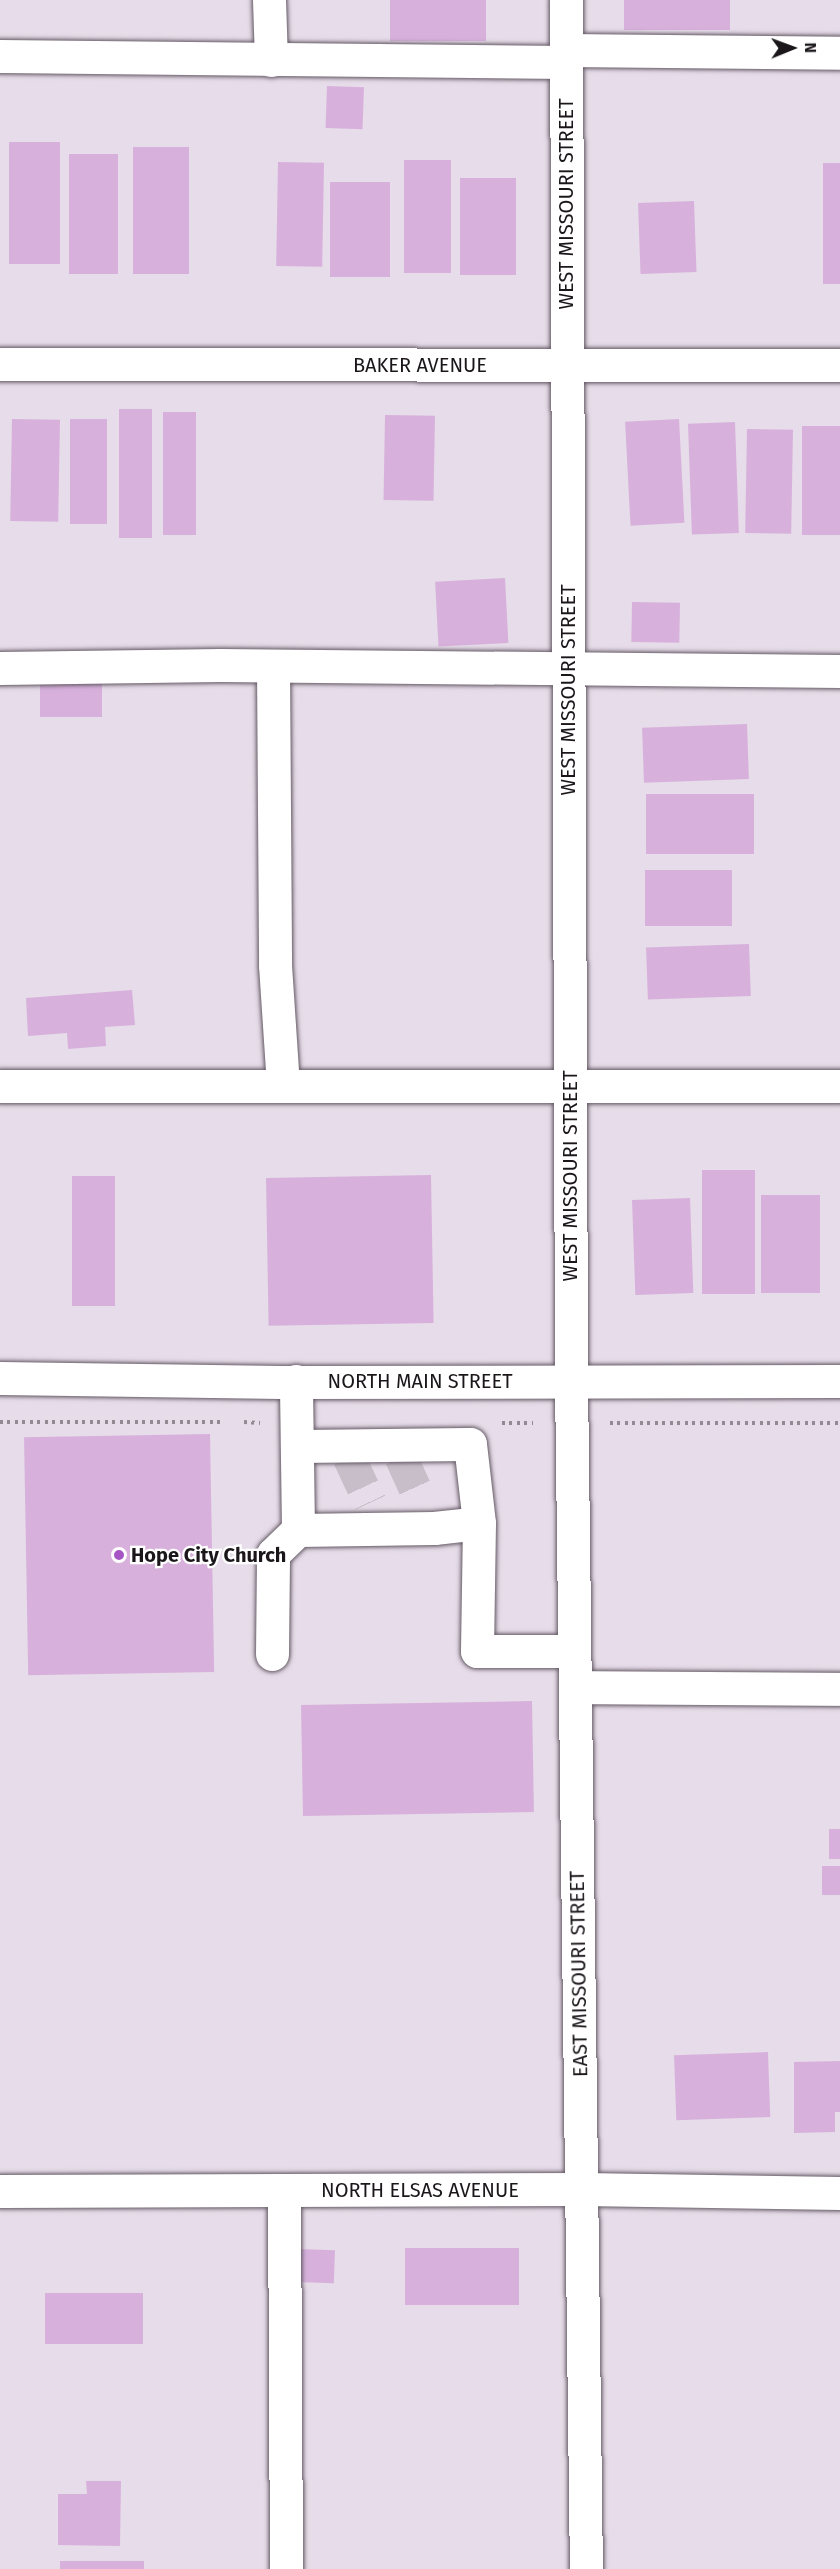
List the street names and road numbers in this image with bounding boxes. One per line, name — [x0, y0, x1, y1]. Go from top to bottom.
street label: WEST MISSOURI STREET — [554, 98, 578, 310]
street label: BAKER AVENUE — [353, 353, 487, 377]
street label: WEST MISSOURI STREET — [556, 584, 580, 796]
street label: WEST MISSOURI STREET — [558, 1070, 582, 1282]
street label: NORTH MAIN STREET — [328, 1369, 512, 1393]
street label: EAST MISSOURI STREET — [565, 1871, 593, 2077]
street label: NORTH ELSAS AVENUE — [321, 2178, 519, 2202]

